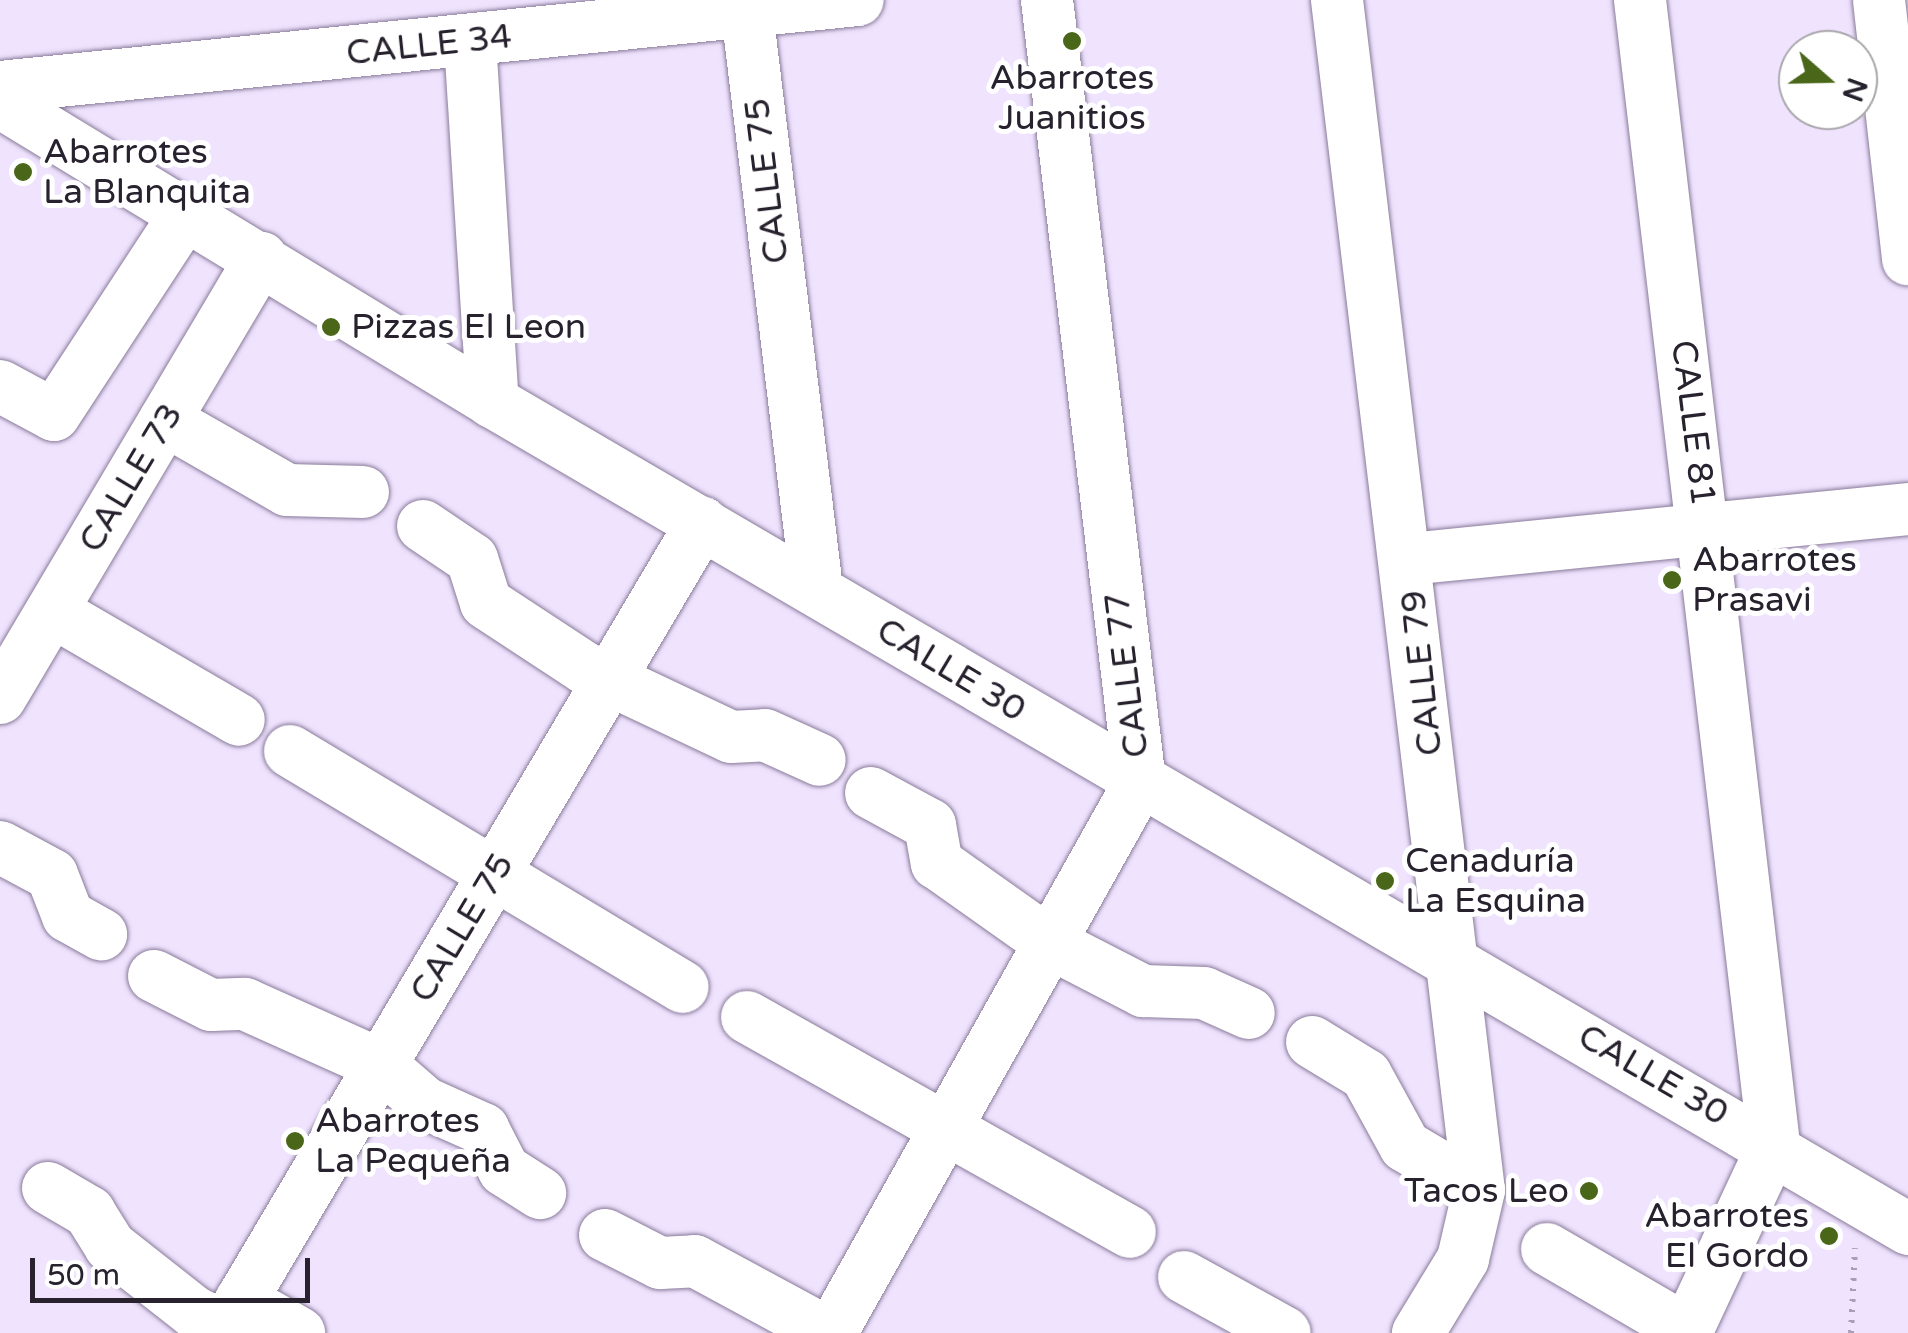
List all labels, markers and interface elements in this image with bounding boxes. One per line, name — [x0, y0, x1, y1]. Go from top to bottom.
street label: CALLE 34 — [344, 15, 514, 75]
marker: Abarrotes Juanitios — [1061, 30, 1083, 52]
north arrow — [1778, 30, 1878, 130]
place label: Abarrotes Juanitios — [990, 57, 1154, 139]
text: N — [1834, 73, 1874, 106]
street label: CALLE 75 — [736, 96, 798, 266]
place label: Abarrotes La Blanquita — [43, 131, 251, 213]
marker: Abarrotes La Blanquita — [12, 161, 34, 183]
place label: Pizzas El Leon — [351, 306, 586, 348]
marker: Pizzas El Leon — [320, 316, 342, 338]
street label: CALLE 81 — [1662, 338, 1724, 508]
street label: CALLE 73 — [70, 396, 192, 560]
place label: Abarrotes Prasavi — [1692, 539, 1857, 621]
marker: Abarrotes Prasavi — [1661, 569, 1683, 591]
street label: CALLE 79 — [1392, 588, 1452, 758]
street label: CALLE 77 — [1096, 590, 1158, 760]
street label: CALLE 30 — [869, 609, 1033, 731]
place label: Cenaduría La Esquina — [1405, 840, 1586, 922]
street label: CALLE 75 — [401, 846, 523, 1010]
marker: Cenaduría La Esquina — [1374, 870, 1396, 892]
street label: CALLE 30 — [1571, 1015, 1735, 1135]
place label: Abarrotes La Pequeña — [315, 1100, 511, 1182]
marker: Abarrotes La Pequeña — [284, 1130, 306, 1152]
place label: Tacos Leo — [1404, 1170, 1569, 1212]
marker: Tacos Leo — [1578, 1180, 1600, 1202]
place label: Abarrotes El Gordo — [1644, 1195, 1809, 1277]
marker: Abarrotes El Gordo — [1818, 1225, 1840, 1247]
scale bar — [35, 1238, 315, 1300]
text: 50 m — [47, 1257, 120, 1294]

